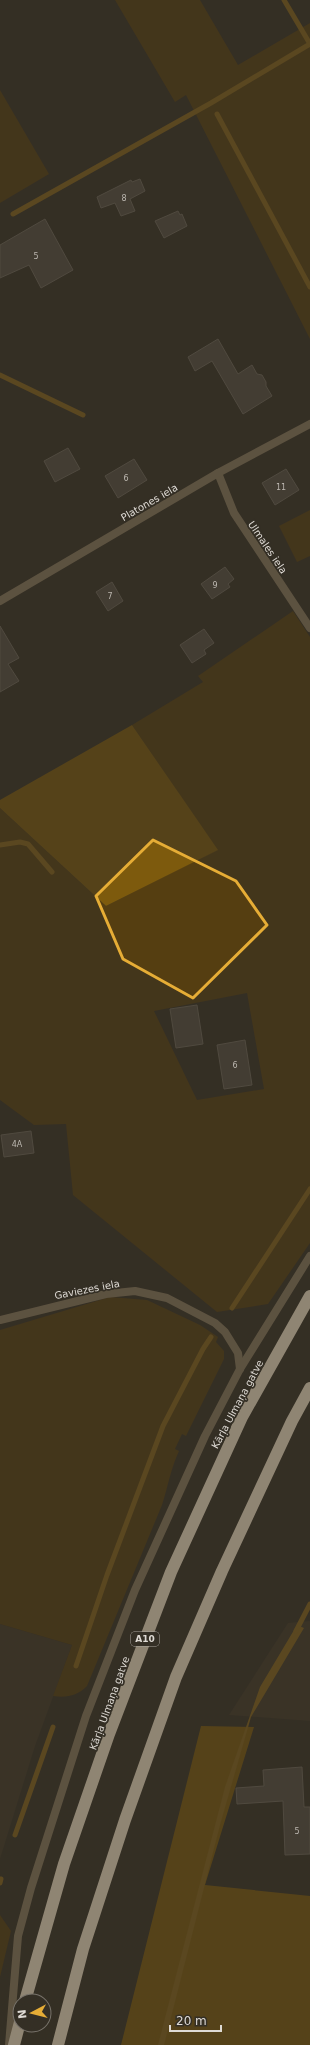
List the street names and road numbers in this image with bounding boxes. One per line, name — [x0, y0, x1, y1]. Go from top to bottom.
street label: Platones iela — [119, 482, 180, 523]
street label: Ulmales iela — [246, 519, 289, 576]
street label: Gaviezes iela — [53, 1278, 121, 1301]
street label: Kārļa Ulmaņa gatve — [209, 1358, 266, 1451]
road number: A10 — [131, 1632, 159, 1646]
street label: Kārļa Ulmaņa gatve — [87, 1655, 133, 1752]

